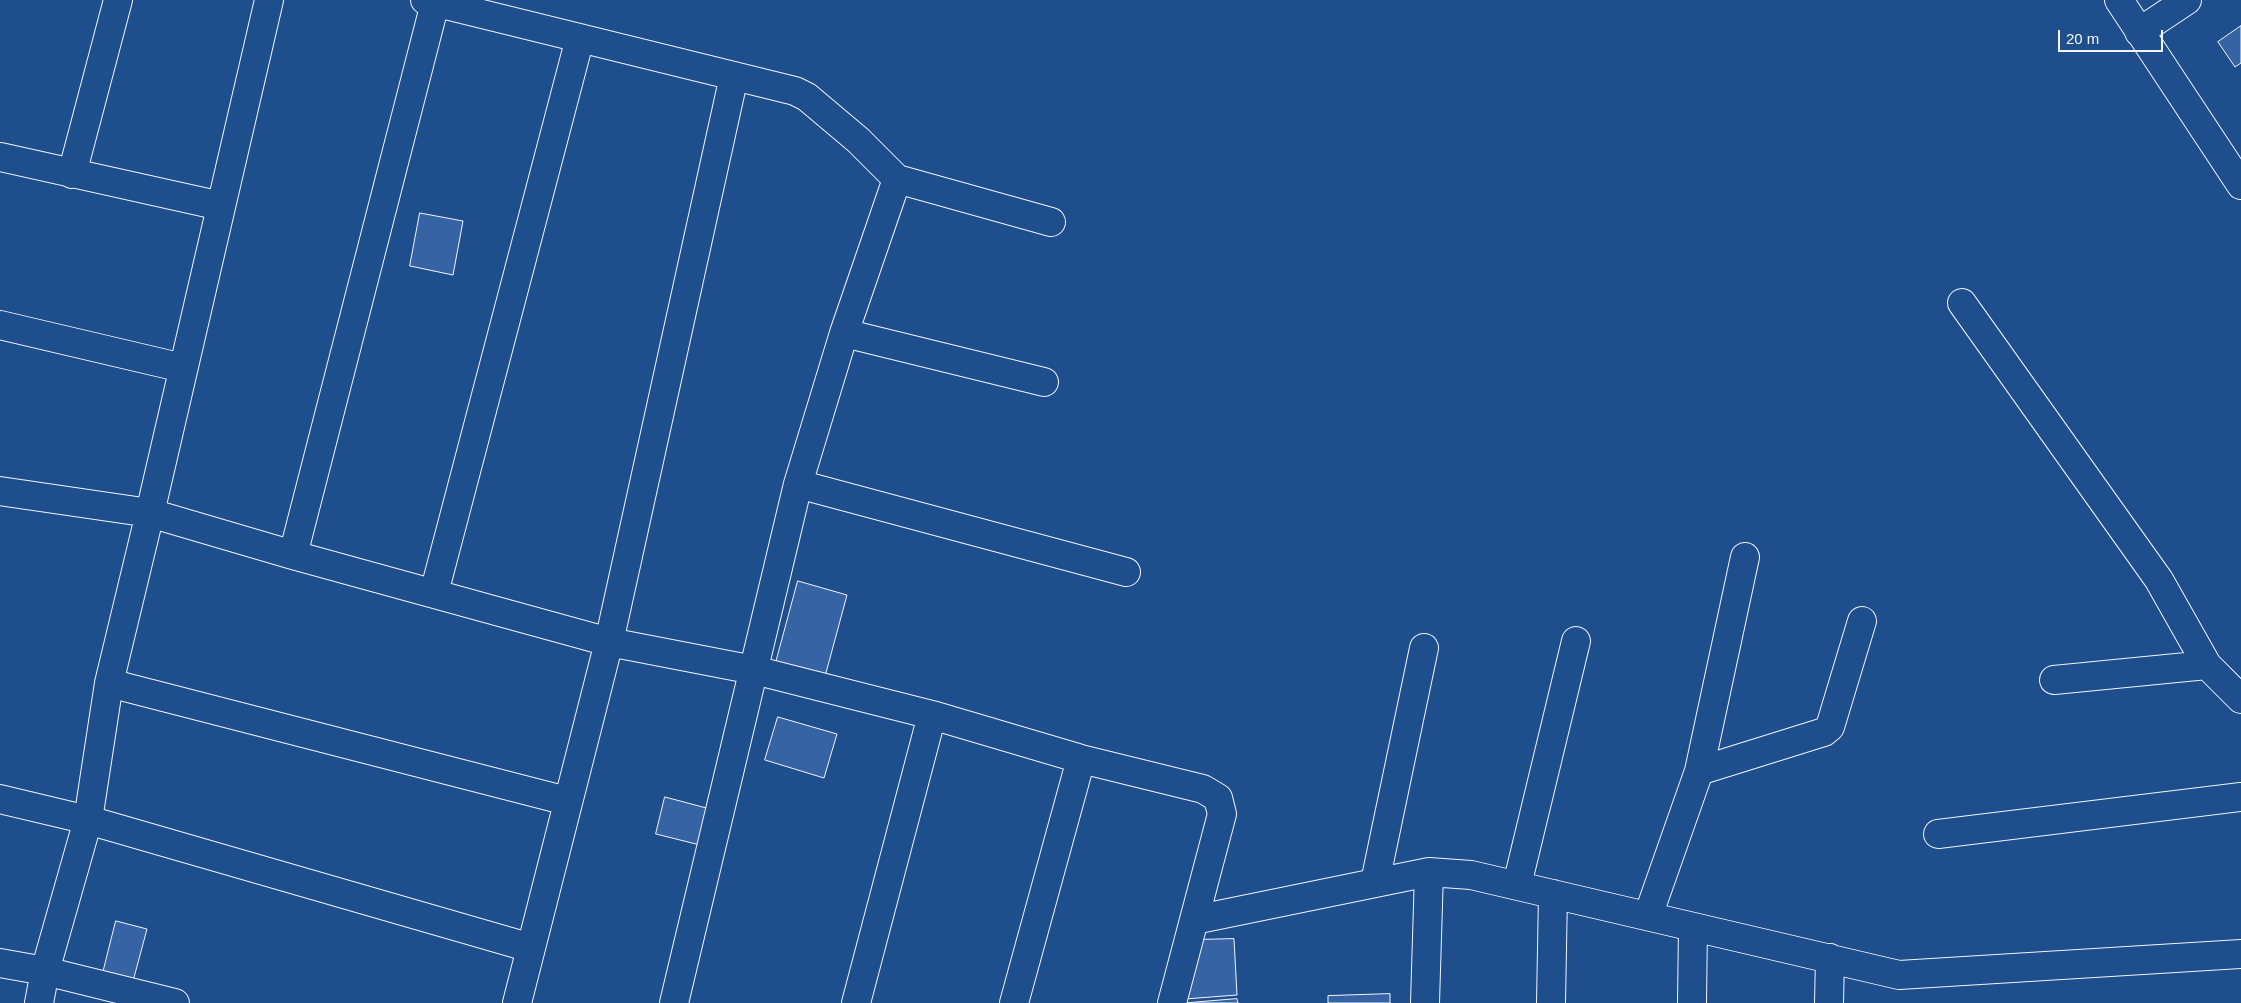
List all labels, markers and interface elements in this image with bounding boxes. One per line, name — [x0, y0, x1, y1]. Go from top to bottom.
scale bar — [2061, 20, 2166, 52]
text: 20 m — [2066, 30, 2099, 47]

